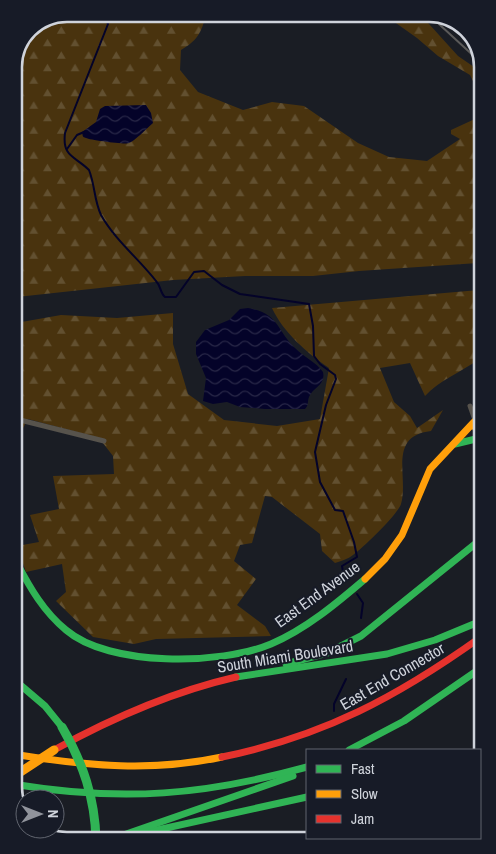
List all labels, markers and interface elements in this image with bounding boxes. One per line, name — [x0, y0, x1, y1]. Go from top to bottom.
street label: East End Avenue — [270, 556, 364, 632]
street label: South Miami Boulevard — [216, 634, 354, 678]
street label: East End Connector — [336, 637, 449, 715]
legend — [306, 749, 481, 839]
text: Fast — [351, 758, 375, 779]
text: Slow — [351, 783, 378, 804]
north arrow — [15, 789, 65, 839]
text: Jam — [351, 808, 374, 829]
text: N — [44, 810, 62, 818]

